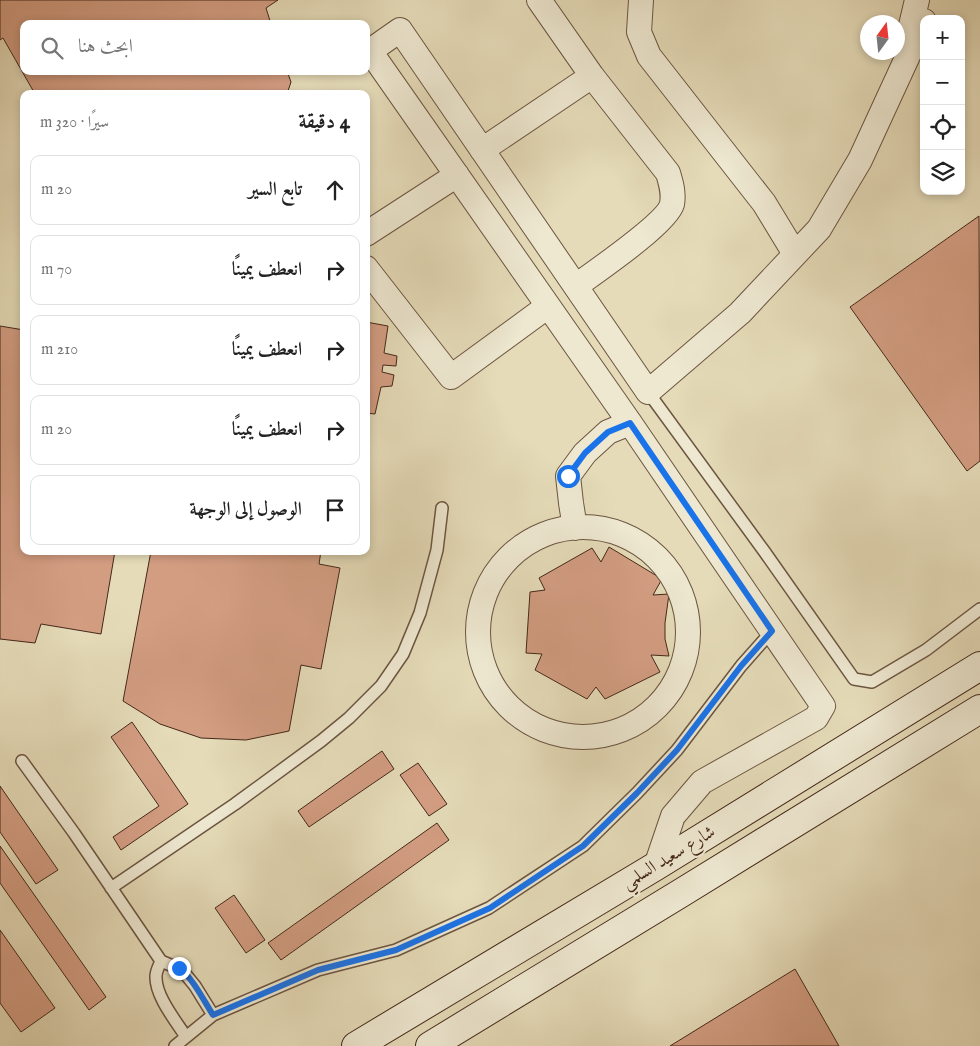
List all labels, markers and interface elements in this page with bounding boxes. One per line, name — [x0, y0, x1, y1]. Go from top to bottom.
north arrow — [860, 15, 905, 60]
map controls — [920, 15, 965, 195]
button: + — [920, 15, 965, 60]
search box — [20, 20, 370, 75]
icon: search — [38, 34, 66, 62]
text: ابحث هنا — [78, 35, 133, 59]
button: − — [920, 60, 965, 105]
button: locate — [920, 105, 965, 150]
text: 4 دقيقة — [298, 109, 350, 136]
text: سيرًا · 320 m — [40, 113, 109, 133]
button: layers — [920, 150, 965, 195]
icon: ahead — [321, 176, 349, 204]
text: تابع السير — [248, 178, 302, 202]
text: 20 m — [41, 180, 72, 200]
icon: right — [321, 256, 349, 284]
text: انعطف يمينًا — [232, 258, 302, 282]
text: 70 m — [41, 260, 72, 280]
icon: right — [321, 336, 349, 364]
text: انعطف يمينًا — [232, 338, 302, 362]
text: 210 m — [41, 340, 78, 360]
icon: right — [321, 416, 349, 444]
text: انعطف يمينًا — [232, 418, 302, 442]
text: 20 m — [41, 420, 72, 440]
route start — [557, 465, 580, 488]
icon: arrive — [321, 496, 349, 524]
text: الوصول إلى الوجهة — [190, 498, 302, 522]
street label: شارع سعيد السلمي — [618, 821, 722, 898]
route end — [168, 957, 191, 980]

